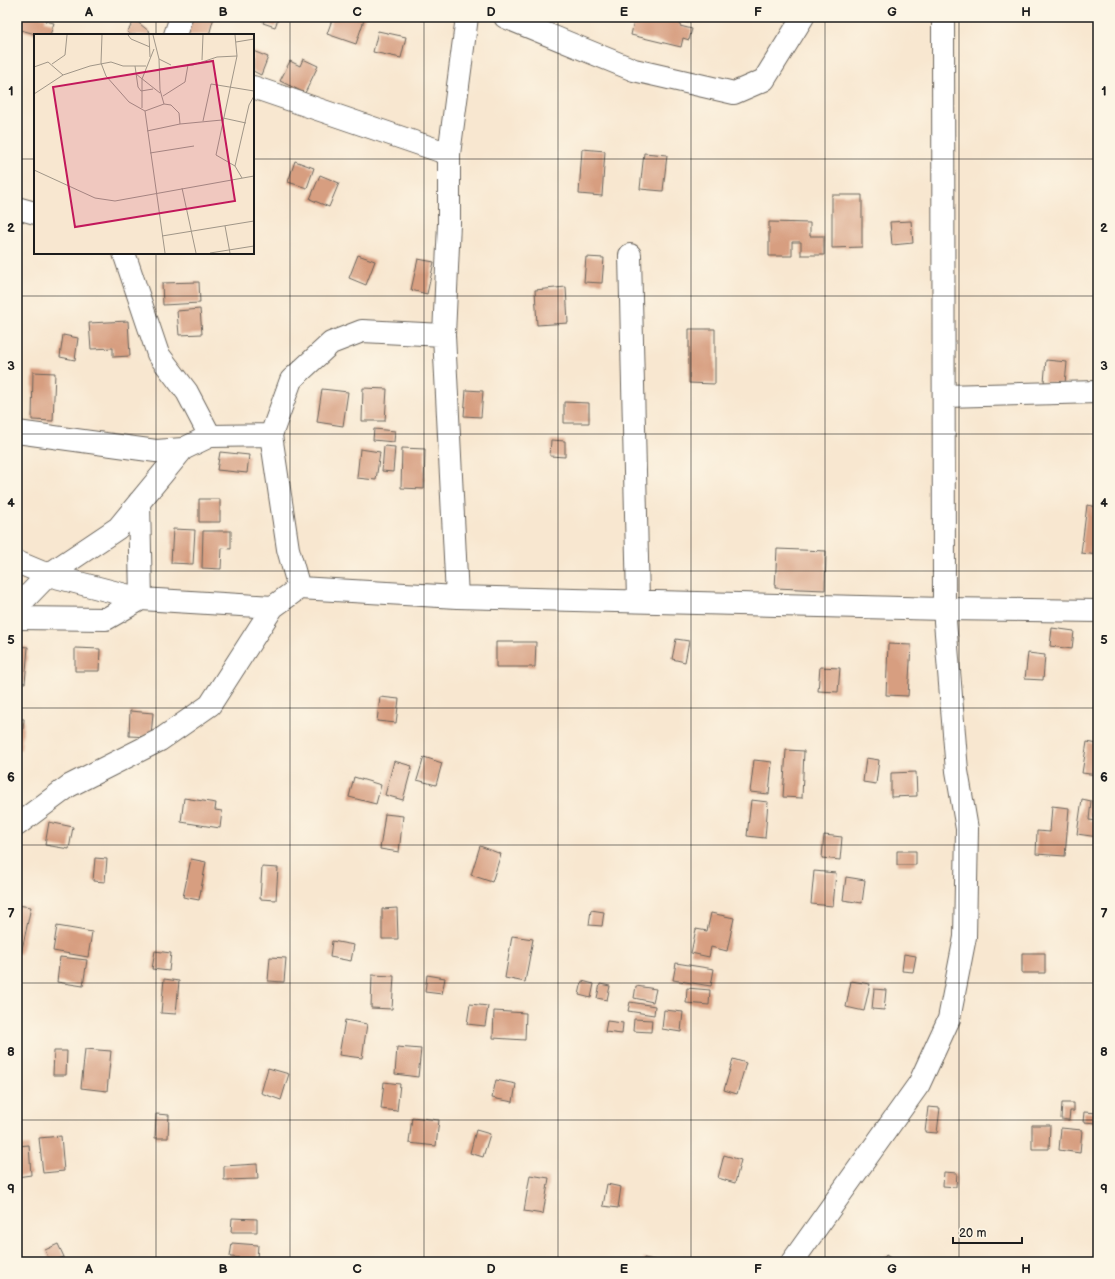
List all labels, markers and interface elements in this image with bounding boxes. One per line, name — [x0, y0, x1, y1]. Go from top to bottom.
text: A — [84, 4, 93, 20]
text: B — [218, 4, 228, 20]
text: C — [352, 4, 362, 20]
text: D — [486, 4, 496, 20]
text: E — [620, 4, 629, 20]
text: F — [754, 4, 762, 20]
text: G — [887, 4, 897, 20]
text: H — [1021, 4, 1031, 20]
inset map — [34, 34, 254, 254]
text: 1 — [8, 83, 14, 99]
text: 1 — [1101, 83, 1107, 99]
text: 2 — [7, 220, 15, 236]
text: 2 — [1100, 220, 1108, 236]
text: 3 — [7, 358, 15, 374]
text: 3 — [1100, 358, 1108, 374]
text: 4 — [7, 495, 15, 511]
text: 4 — [1100, 495, 1108, 511]
text: 5 — [7, 632, 15, 648]
text: 5 — [1100, 632, 1108, 648]
text: 6 — [7, 769, 15, 785]
text: 6 — [1100, 769, 1108, 785]
text: 7 — [7, 906, 15, 922]
text: 7 — [1100, 906, 1108, 922]
text: 8 — [7, 1044, 15, 1060]
text: 8 — [1100, 1044, 1108, 1060]
text: 9 — [7, 1181, 15, 1197]
text: 9 — [1100, 1181, 1108, 1197]
scale bar — [953, 1219, 1022, 1245]
text: 20 m — [959, 1226, 986, 1241]
text: A — [84, 1261, 93, 1277]
text: B — [218, 1261, 228, 1277]
text: C — [352, 1261, 362, 1277]
text: D — [486, 1261, 496, 1277]
text: E — [620, 1261, 629, 1277]
text: F — [754, 1261, 762, 1277]
text: G — [887, 1261, 897, 1277]
text: H — [1021, 1261, 1031, 1277]

